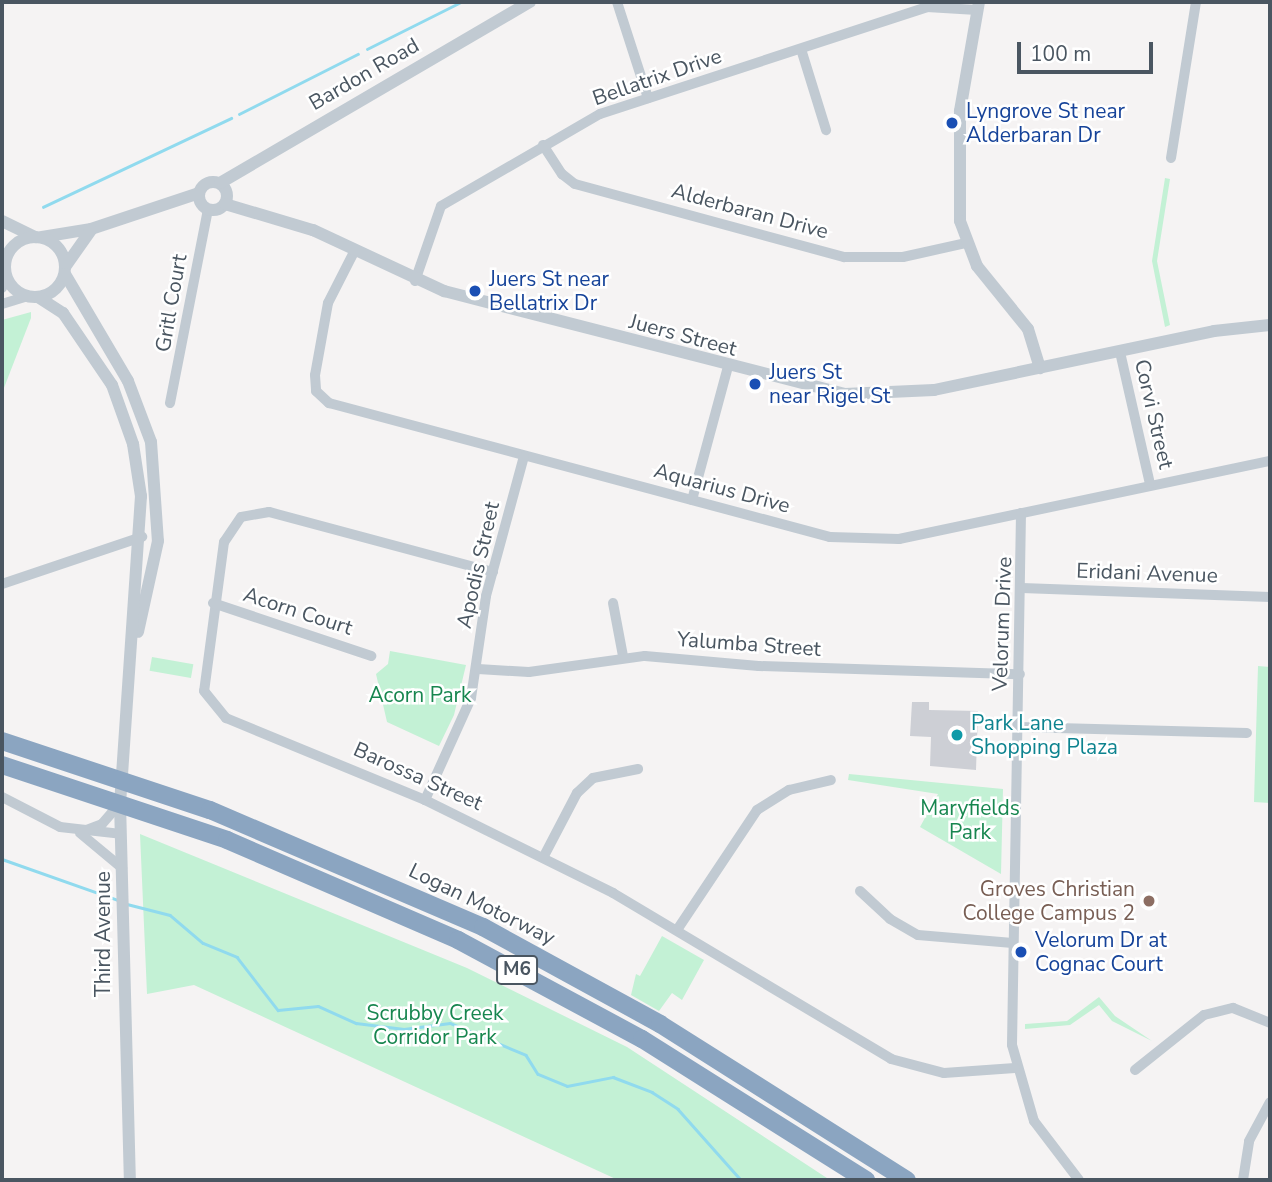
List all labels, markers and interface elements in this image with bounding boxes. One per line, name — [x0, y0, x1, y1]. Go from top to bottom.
scale bar — [1020, 28, 1156, 72]
street label: Bardon Road — [305, 32, 423, 116]
text: 100 m — [1030, 40, 1091, 68]
street label: Bellatrix Drive — [589, 43, 725, 111]
place label: Lyngrove St near Alderbaran Dr — [966, 98, 1125, 148]
marker: Lyngrove St near Alderbaran Dr — [944, 115, 960, 131]
street label: Alderbaran Drive — [669, 178, 831, 244]
street label: Gritl Court — [150, 252, 192, 354]
place label: Juers St near Bellatrix Dr — [489, 266, 609, 316]
marker: Juers St near Bellatrix Dr — [467, 283, 483, 299]
street label: Juers Street — [627, 309, 739, 361]
street label: Corvi Street — [1129, 357, 1179, 471]
place label: Juers St near Rigel St — [769, 359, 890, 409]
marker: Juers St near Rigel St — [747, 376, 763, 392]
street label: Aquarius Drive — [651, 458, 793, 518]
street label: Apodis Street — [451, 499, 505, 631]
street label: Velorum Drive — [987, 556, 1017, 692]
street label: Eridani Avenue — [1076, 558, 1218, 588]
street label: Acorn Court — [240, 581, 356, 641]
street label: Yalumba Street — [676, 626, 822, 662]
park label: Acorn Park — [368, 682, 472, 708]
place label: Park Lane Shopping Plaza — [971, 710, 1118, 760]
marker: Park Lane Shopping Plaza — [949, 727, 965, 743]
street label: Barossa Street — [350, 736, 486, 816]
park label: Maryfields Park — [920, 795, 1020, 845]
street label: Logan Motorway — [405, 858, 559, 950]
street label: Third Avenue — [90, 871, 116, 997]
place label: Groves Christian College Campus 2 — [963, 876, 1135, 926]
marker: Groves Christian College Campus 2 — [1141, 893, 1157, 909]
place label: Velorum Dr at Cognac Court — [1035, 927, 1167, 977]
marker: Velorum Dr at Cognac Court — [1013, 944, 1029, 960]
road number: M6 — [496, 954, 538, 986]
park label: Scrubby Creek Corridor Park — [367, 1000, 503, 1050]

